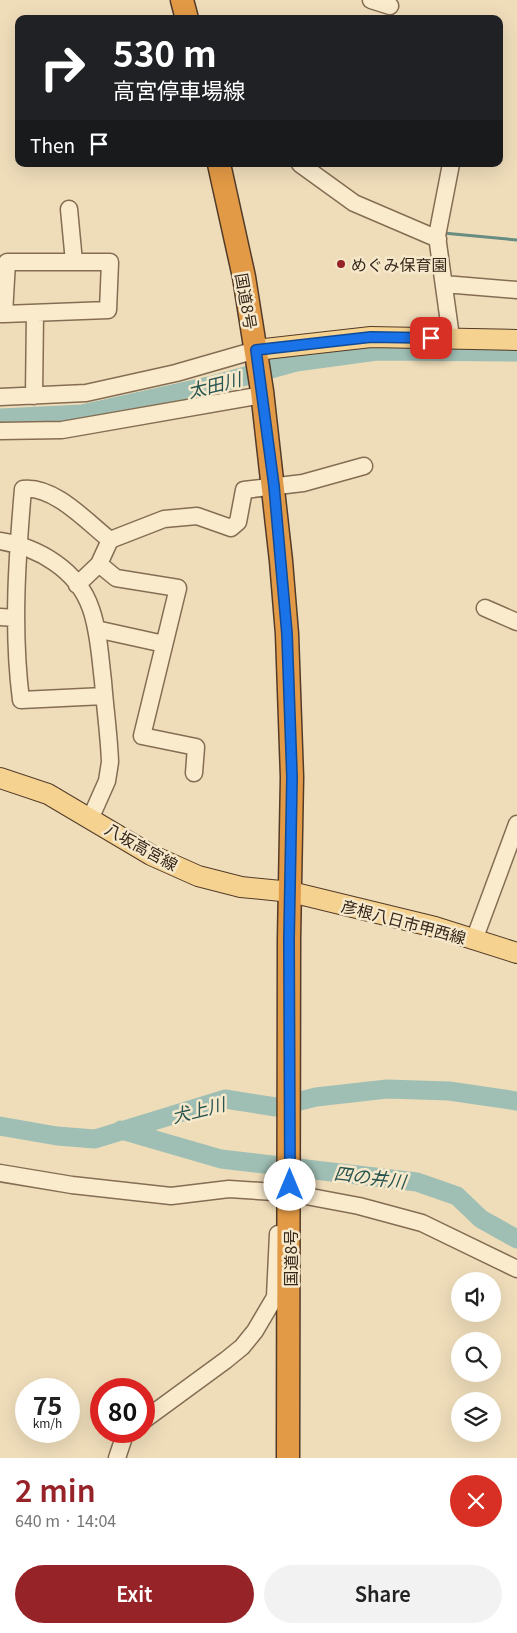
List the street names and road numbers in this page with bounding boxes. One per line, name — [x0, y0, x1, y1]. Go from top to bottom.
street label: 国道8号 — [230, 271, 264, 331]
street label: 八坂高宮線 — [101, 816, 183, 876]
street label: 彦根八日市甲西線 — [339, 893, 469, 949]
street label: 国道8号 — [278, 1230, 302, 1286]

